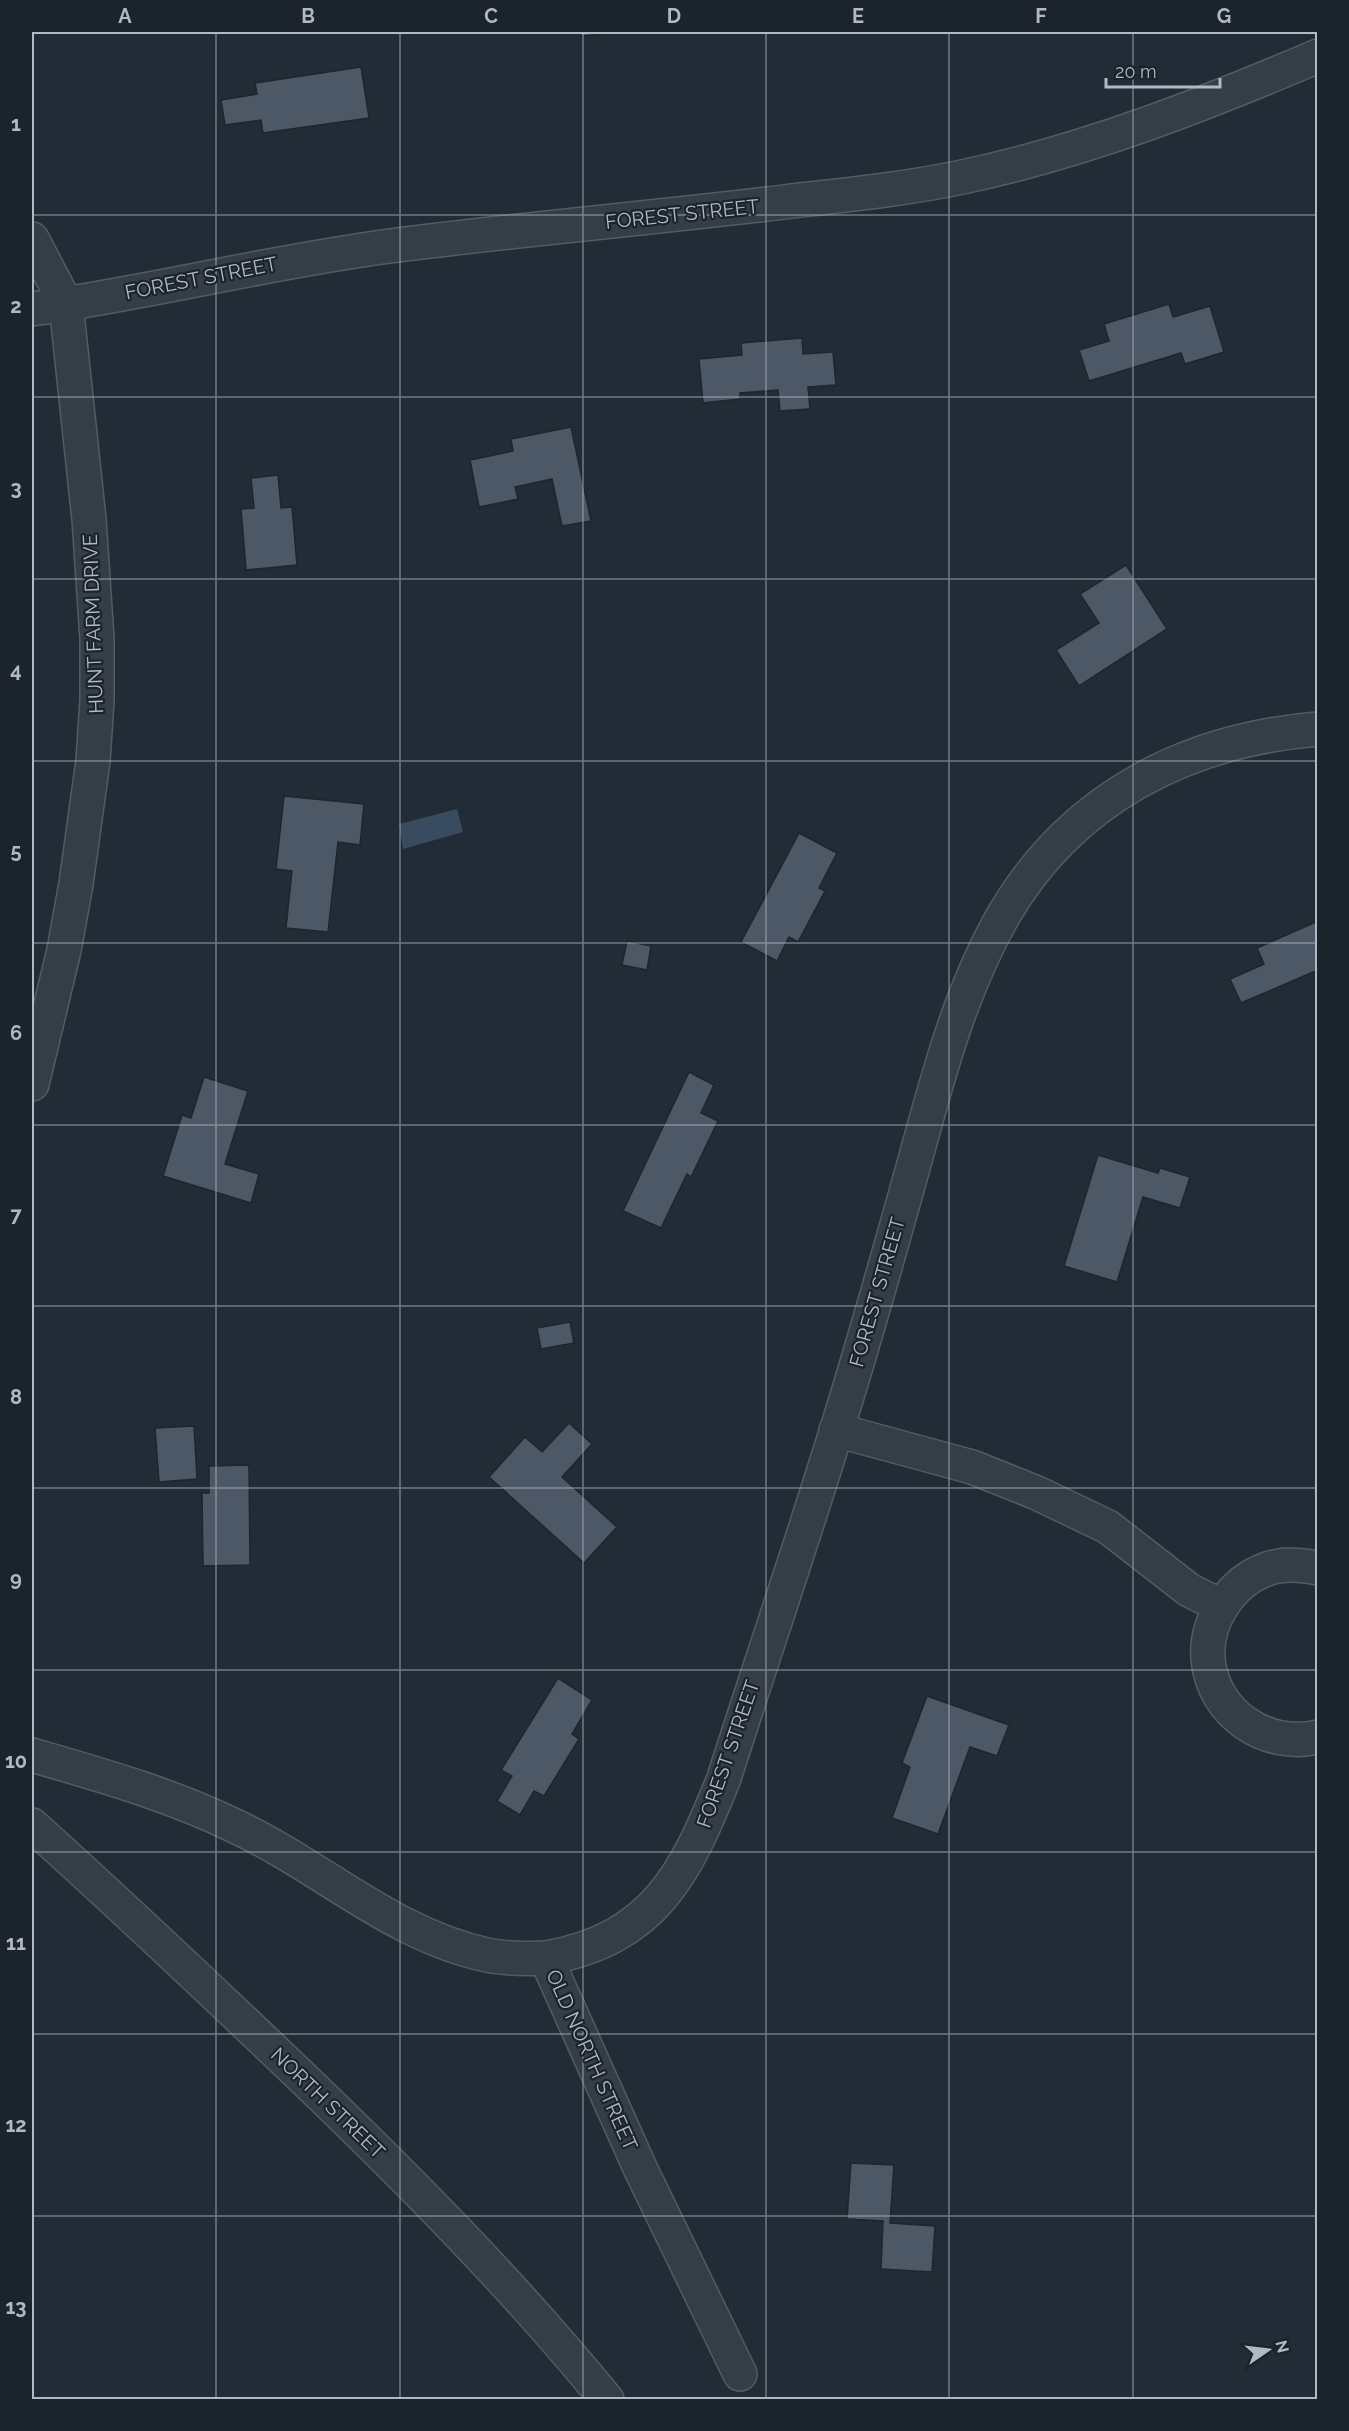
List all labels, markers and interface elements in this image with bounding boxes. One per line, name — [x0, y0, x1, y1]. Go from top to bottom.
text: A — [118, 4, 132, 28]
text: B — [301, 4, 315, 28]
text: C — [484, 4, 498, 28]
text: D — [667, 4, 681, 28]
text: E — [852, 4, 864, 28]
text: F — [1035, 4, 1047, 28]
text: G — [1217, 4, 1231, 28]
scale bar — [1106, 51, 1220, 89]
text: 20 m — [1115, 61, 1157, 82]
text: 1 — [11, 112, 21, 136]
street label: FOREST STREET — [604, 194, 760, 234]
street label: FOREST STREET — [123, 251, 279, 305]
text: 2 — [10, 294, 22, 318]
text: 3 — [10, 476, 22, 500]
street label: HUNT FARM DRIVE — [78, 534, 108, 714]
text: 4 — [10, 658, 22, 682]
text: 5 — [10, 839, 22, 863]
text: 6 — [10, 1021, 22, 1045]
text: 7 — [10, 1203, 22, 1227]
street label: FOREST STREET — [844, 1214, 910, 1370]
text: 8 — [10, 1385, 22, 1409]
text: 9 — [10, 1567, 22, 1591]
street label: FOREST STREET — [692, 1677, 764, 1831]
text: 10 — [5, 1749, 27, 1773]
text: 11 — [6, 1931, 26, 1955]
street label: OLD NORTH STREET — [541, 1966, 643, 2154]
street label: NORTH STREET — [266, 2042, 390, 2164]
text: 12 — [5, 2113, 27, 2137]
text: 13 — [5, 2295, 27, 2319]
north arrow — [1238, 2320, 1298, 2380]
text: N — [1271, 2338, 1293, 2355]

